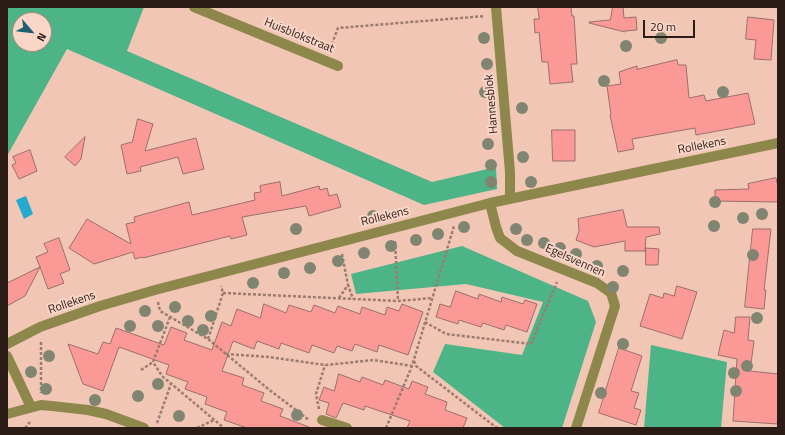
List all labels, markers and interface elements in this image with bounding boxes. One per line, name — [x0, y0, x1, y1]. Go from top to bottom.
north arrow — [12, 12, 52, 52]
scale bar — [645, 12, 697, 38]
street label: Huisblokstraat — [262, 15, 336, 57]
text: 20 m — [650, 17, 676, 36]
text: N — [33, 30, 51, 44]
street label: Hannesblok — [482, 74, 502, 134]
street label: Rollekens — [677, 134, 727, 158]
street label: Rollekens — [360, 204, 410, 230]
street label: Egelsvennen — [543, 241, 607, 281]
street label: Rollekens — [47, 288, 97, 318]

